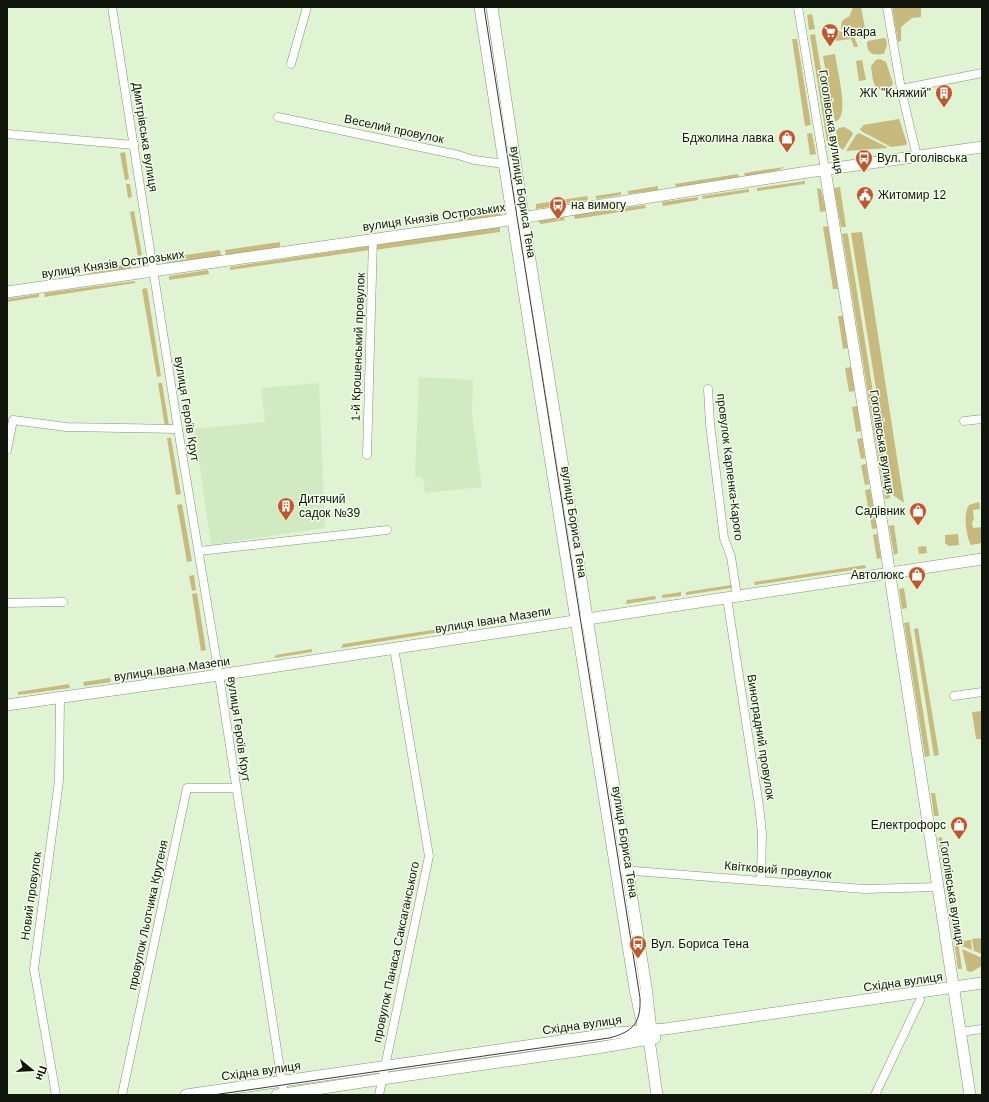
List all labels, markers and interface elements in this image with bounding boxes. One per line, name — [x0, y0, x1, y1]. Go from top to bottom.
supermarket icon: Квара — [820, 22, 840, 47]
place label: Квара — [843, 25, 877, 39]
street label: Гоголівська вулиця — [816, 69, 846, 175]
street label: Дмитрівська вулиця — [129, 81, 161, 193]
building icon: ЖК "Княжий" — [934, 83, 954, 108]
place label: ЖК "Княжий" — [860, 86, 931, 100]
street label: Веселий провулок — [343, 112, 446, 147]
shop icon: Бджолина лавка — [777, 128, 797, 153]
place label: Бджолина лавка — [682, 131, 774, 145]
street label: вулиця Бориса Тена — [507, 145, 539, 259]
bus stop icon: Вул. Гоголівська — [854, 148, 874, 173]
place label: Вул. Гоголівська — [877, 151, 968, 165]
public building icon: Житомир 12 — [855, 185, 875, 210]
place label: Житомир 12 — [878, 188, 946, 202]
bus stop icon: на вимогу — [548, 195, 568, 220]
place label: на вимогу — [571, 198, 626, 212]
street label: вулиця Князів Острозьких — [362, 200, 506, 234]
street label: вулиця Князів Острозьких — [41, 247, 185, 281]
street label: 1-й Крошенський провулок — [348, 272, 368, 422]
street label: вулиця Героїв Крут — [172, 356, 202, 463]
street label: Гоголівська вулиця — [867, 389, 897, 495]
street label: провулок Карпенка-Карого — [714, 393, 746, 542]
street label: вулиця Бориса Тена — [558, 465, 590, 579]
place label: Дитячий садок №39 — [299, 492, 360, 520]
building icon: Дитячий садок №39 — [276, 496, 296, 521]
shop icon: Садівник — [908, 501, 928, 526]
place label: Садівник — [855, 504, 906, 518]
shop icon: Автолюкс — [907, 565, 927, 590]
place label: Автолюкс — [851, 568, 904, 582]
street label: вулиця Івана Мазепи — [434, 604, 552, 636]
street label: вулиця Івана Мазепи — [113, 654, 231, 684]
street label: Виноградний провулок — [744, 673, 778, 801]
street label: вулиця Героїв Крут — [225, 676, 253, 783]
street label: вулиця Бориса Тена — [609, 785, 641, 899]
shop icon: Електрофорс — [949, 815, 969, 840]
place label: Електрофорс — [871, 818, 946, 832]
street label: провулок Льотчика Крутеня — [125, 839, 171, 991]
street label: Гоголівська вулиця — [937, 840, 967, 946]
street label: Новий провулок — [18, 850, 44, 941]
street label: Квітковий провулок — [724, 858, 833, 882]
street label: провулок Панаса Саксаганського — [370, 860, 422, 1044]
bus stop icon: Вул. Бориса Тена — [628, 934, 648, 959]
place label: Вул. Бориса Тена — [651, 937, 749, 951]
street label: Східна вулиця — [862, 970, 944, 994]
street label: Східна вулиця — [541, 1013, 623, 1037]
north arrow — [12, 1050, 52, 1090]
street label: Східна вулиця — [220, 1059, 302, 1083]
text: Пн — [34, 1064, 49, 1082]

